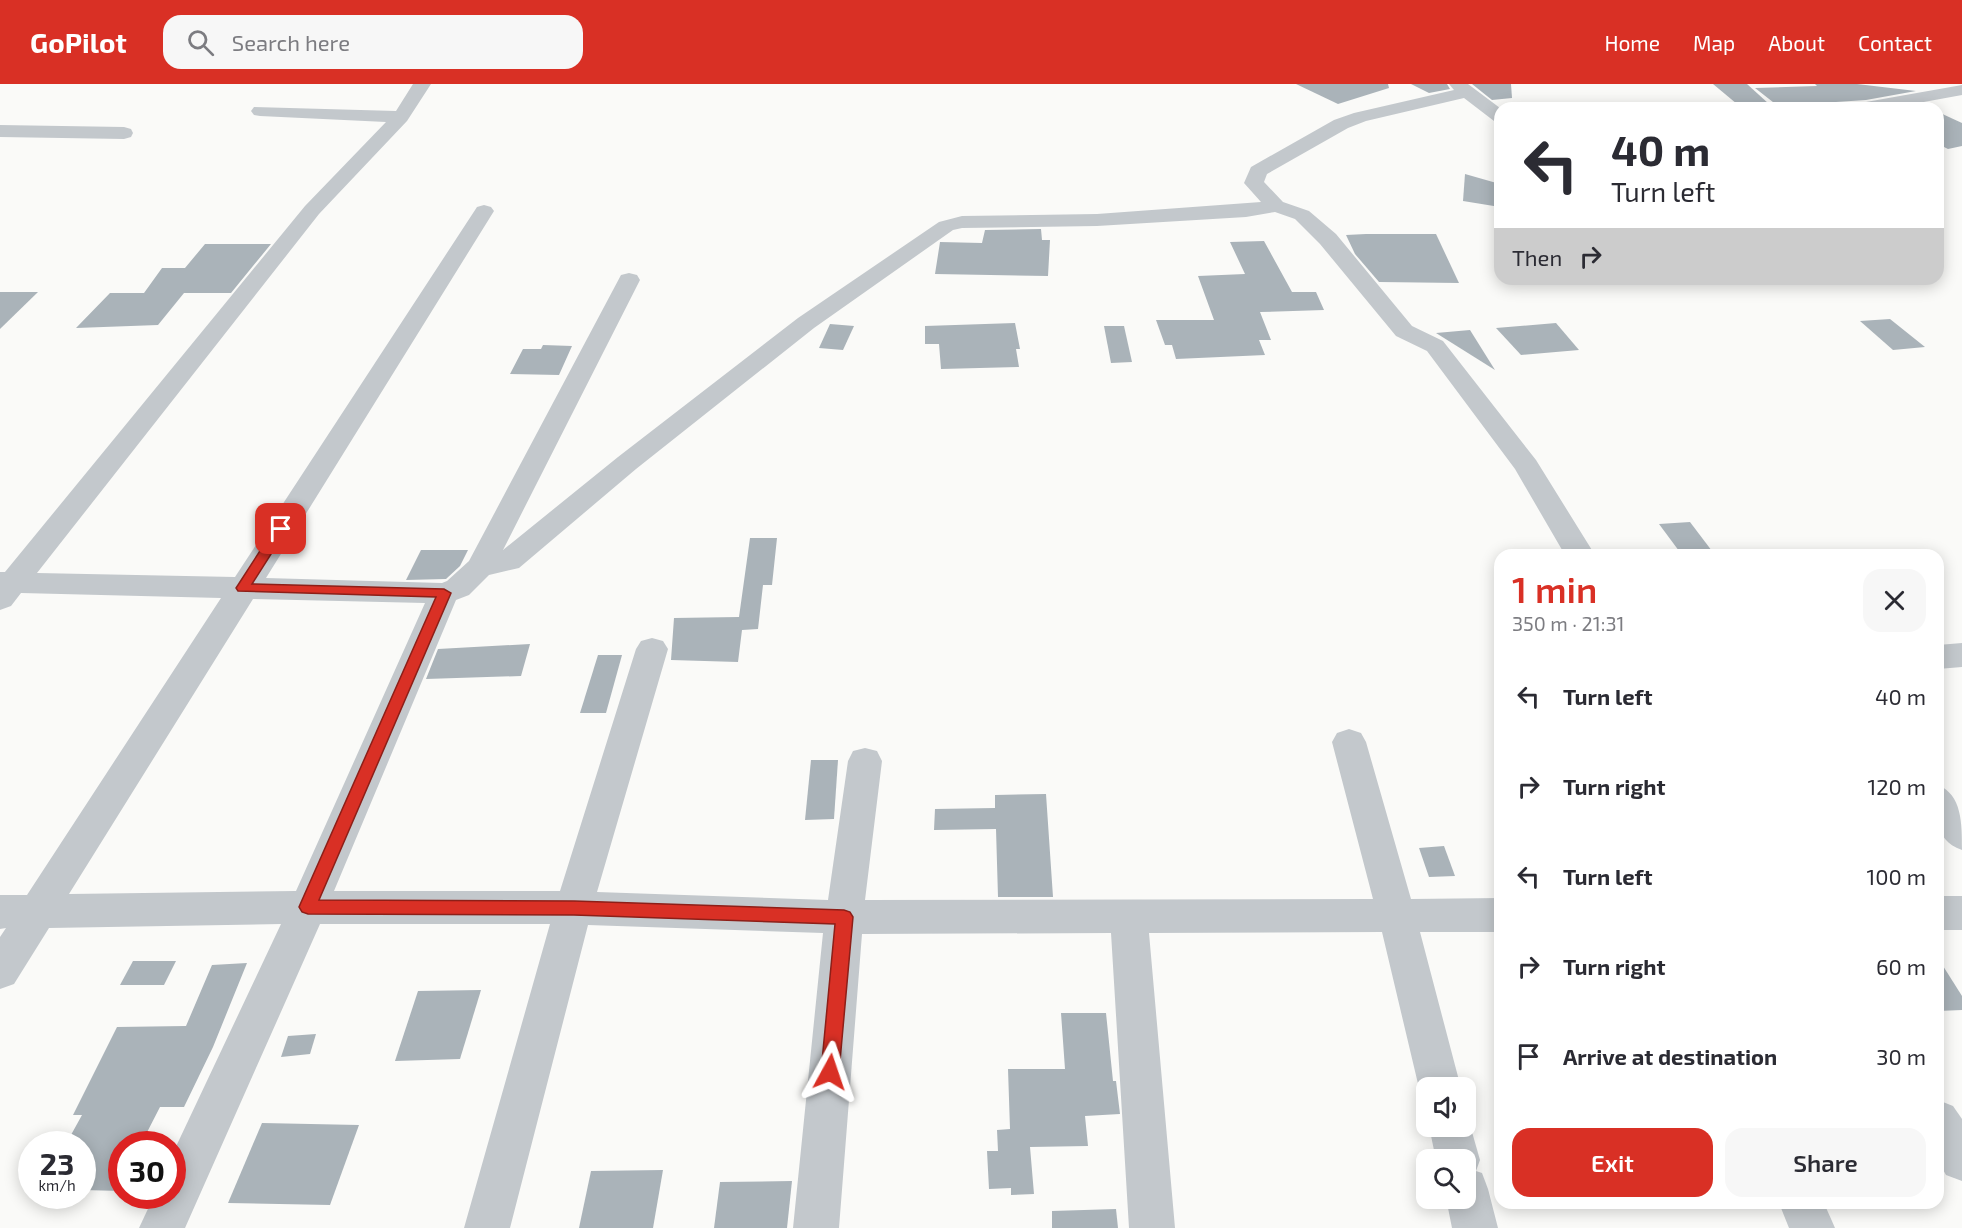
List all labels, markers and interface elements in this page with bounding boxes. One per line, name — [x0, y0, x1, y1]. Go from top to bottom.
search box — [163, 15, 583, 69]
text: GoPilot — [30, 25, 127, 59]
icon: search — [184, 26, 217, 59]
text: Search here — [232, 29, 350, 55]
text: Home — [1604, 30, 1660, 55]
text: Map — [1693, 30, 1735, 55]
text: About — [1768, 30, 1825, 55]
text: Contact — [1858, 30, 1932, 55]
text: 40 m — [1611, 124, 1710, 174]
icon: left — [1512, 126, 1590, 204]
text: Turn left — [1611, 175, 1715, 207]
icon: right — [1574, 240, 1607, 273]
text: Then — [1512, 244, 1562, 270]
pin — [255, 503, 306, 554]
icon: arrive — [264, 512, 297, 545]
text: 1 min — [1512, 567, 1597, 610]
button: close — [1863, 569, 1926, 632]
text: 350 m · 21:31 — [1512, 611, 1625, 635]
icon: left — [1512, 680, 1545, 713]
text: Turn left — [1563, 683, 1652, 709]
text: 40 m — [1875, 683, 1926, 709]
icon: right — [1512, 770, 1545, 803]
text: Turn right — [1563, 773, 1665, 799]
text: 120 m — [1867, 773, 1926, 799]
icon: left — [1512, 860, 1545, 893]
text: Turn left — [1563, 863, 1652, 889]
text: 100 m — [1867, 863, 1926, 889]
icon: right — [1512, 950, 1545, 983]
text: Turn right — [1563, 953, 1665, 979]
text: 60 m — [1876, 953, 1926, 979]
position arrow — [798, 1040, 862, 1104]
icon: arrive — [1512, 1040, 1545, 1073]
text: Arrive at destination — [1563, 1043, 1777, 1069]
text: 30 m — [1876, 1043, 1926, 1069]
map controls — [1416, 1077, 1476, 1209]
button: sound — [1416, 1077, 1476, 1137]
button: Exit — [1512, 1128, 1713, 1197]
button: Share — [1725, 1128, 1926, 1197]
speed limit sign: 30 — [108, 1131, 186, 1209]
text: 23 — [40, 1145, 74, 1181]
button: search — [1416, 1149, 1476, 1209]
text: km/h — [38, 1176, 76, 1194]

